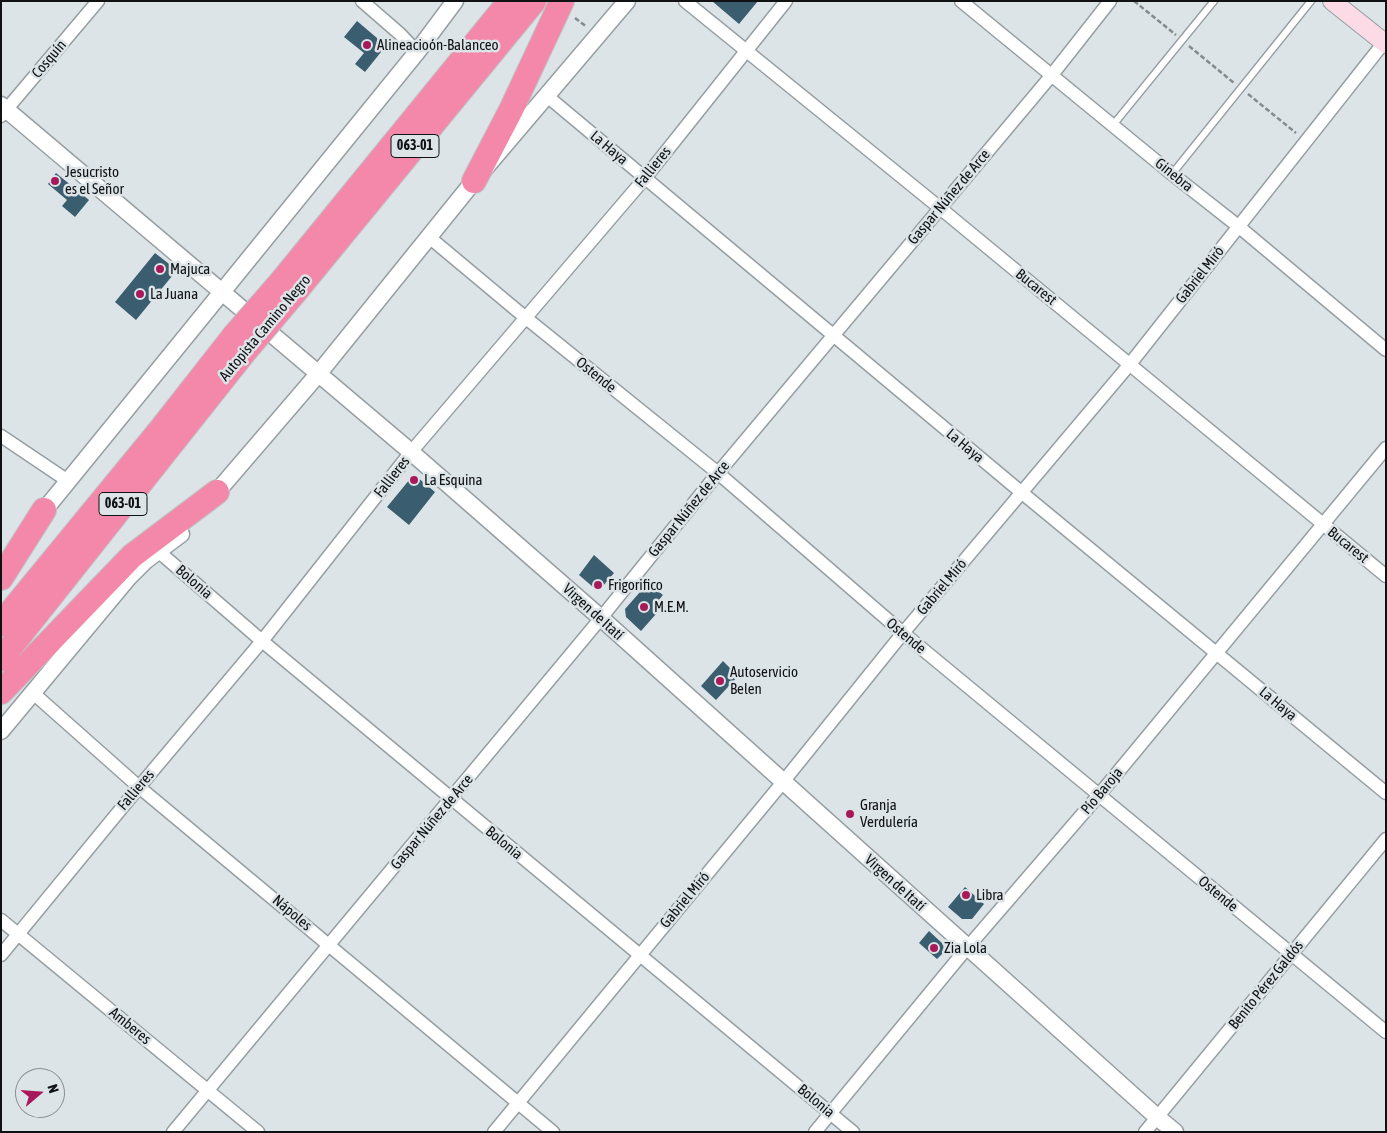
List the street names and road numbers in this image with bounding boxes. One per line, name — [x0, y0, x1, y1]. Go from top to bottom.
street label: Cosquín — [28, 36, 70, 82]
street label: La Haya — [587, 127, 631, 169]
road number: 063-01 — [391, 134, 439, 158]
street label: Fallieres — [631, 143, 675, 191]
street label: Gaspar Núñez de Arce — [904, 146, 994, 248]
street label: Ginebra — [1151, 154, 1197, 196]
street label: Gabriel Miró — [1172, 243, 1228, 307]
street label: Bucarest — [1012, 265, 1060, 309]
street label: Autopista Camino Negro — [215, 271, 315, 385]
street label: Ostende — [572, 353, 620, 397]
street label: La Haya — [943, 425, 987, 467]
street label: Fallieres — [370, 453, 414, 501]
street label: Gaspar Núñez de Arce — [645, 457, 733, 561]
road number: 063-01 — [99, 492, 147, 516]
street label: Bucarest — [1324, 523, 1372, 567]
street label: Gabriel Miró — [913, 555, 971, 619]
street label: Bolonia — [172, 561, 216, 603]
street label: Virgen de Itatí — [559, 580, 627, 644]
street label: Ostende — [883, 614, 929, 658]
street label: La Haya — [1256, 683, 1300, 725]
street label: Pío Baroja — [1077, 764, 1127, 818]
street label: Fallieres — [114, 766, 158, 814]
street label: Gaspar Núñez de Arce — [387, 771, 477, 873]
street label: Bolonia — [482, 822, 526, 864]
street label: Virgen de Itatí — [861, 851, 929, 915]
street label: Gabriel Miró — [656, 868, 714, 932]
street label: Ostende — [1195, 872, 1241, 916]
street label: Nápoles — [269, 891, 315, 935]
street label: Benito Pérez Galdós — [1225, 937, 1307, 1033]
street label: Amberes — [105, 1004, 155, 1048]
street label: Bolonia — [794, 1080, 838, 1122]

